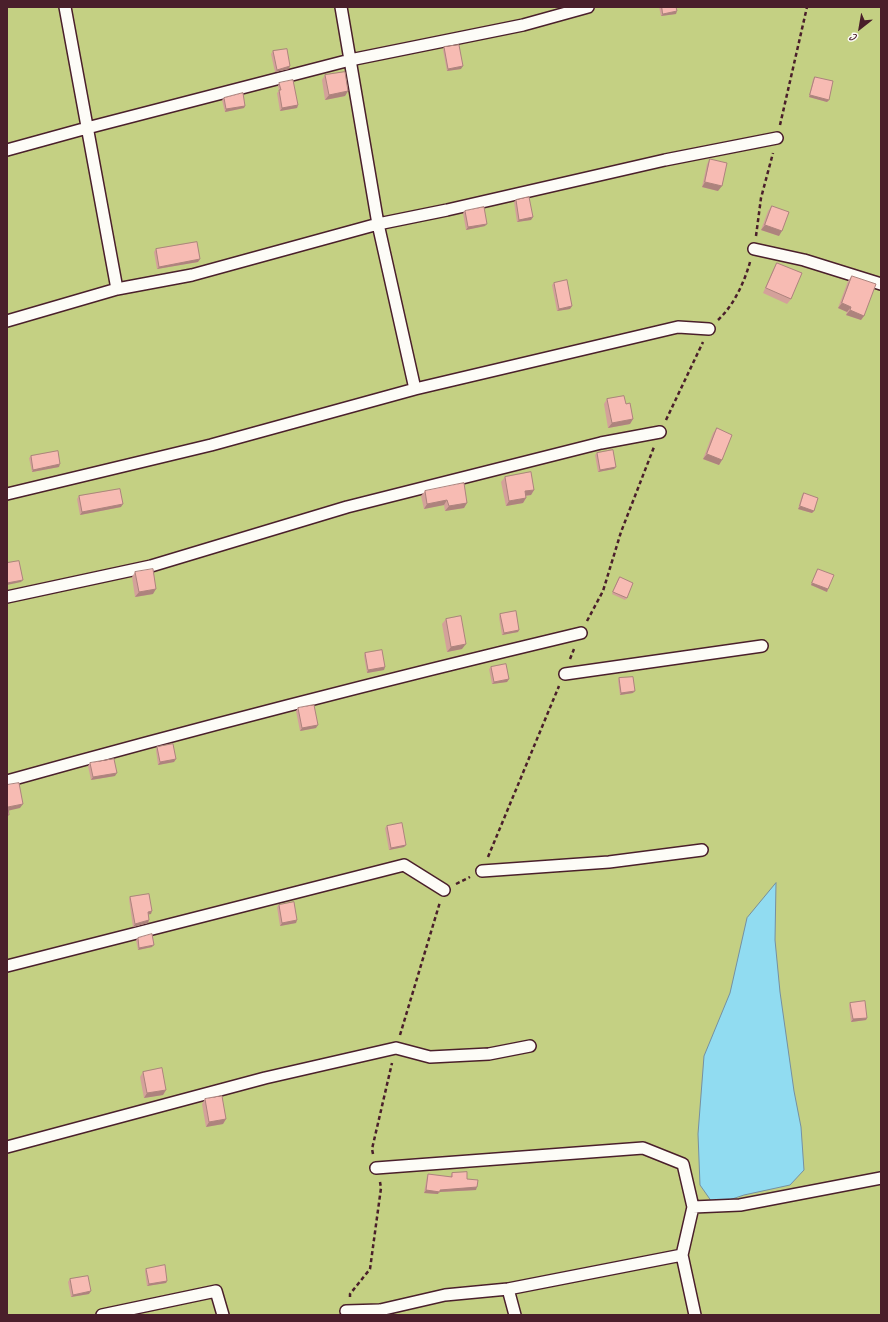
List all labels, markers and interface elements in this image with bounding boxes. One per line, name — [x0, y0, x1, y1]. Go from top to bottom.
north arrow — [840, 8, 880, 48]
text: С — [848, 31, 860, 46]

